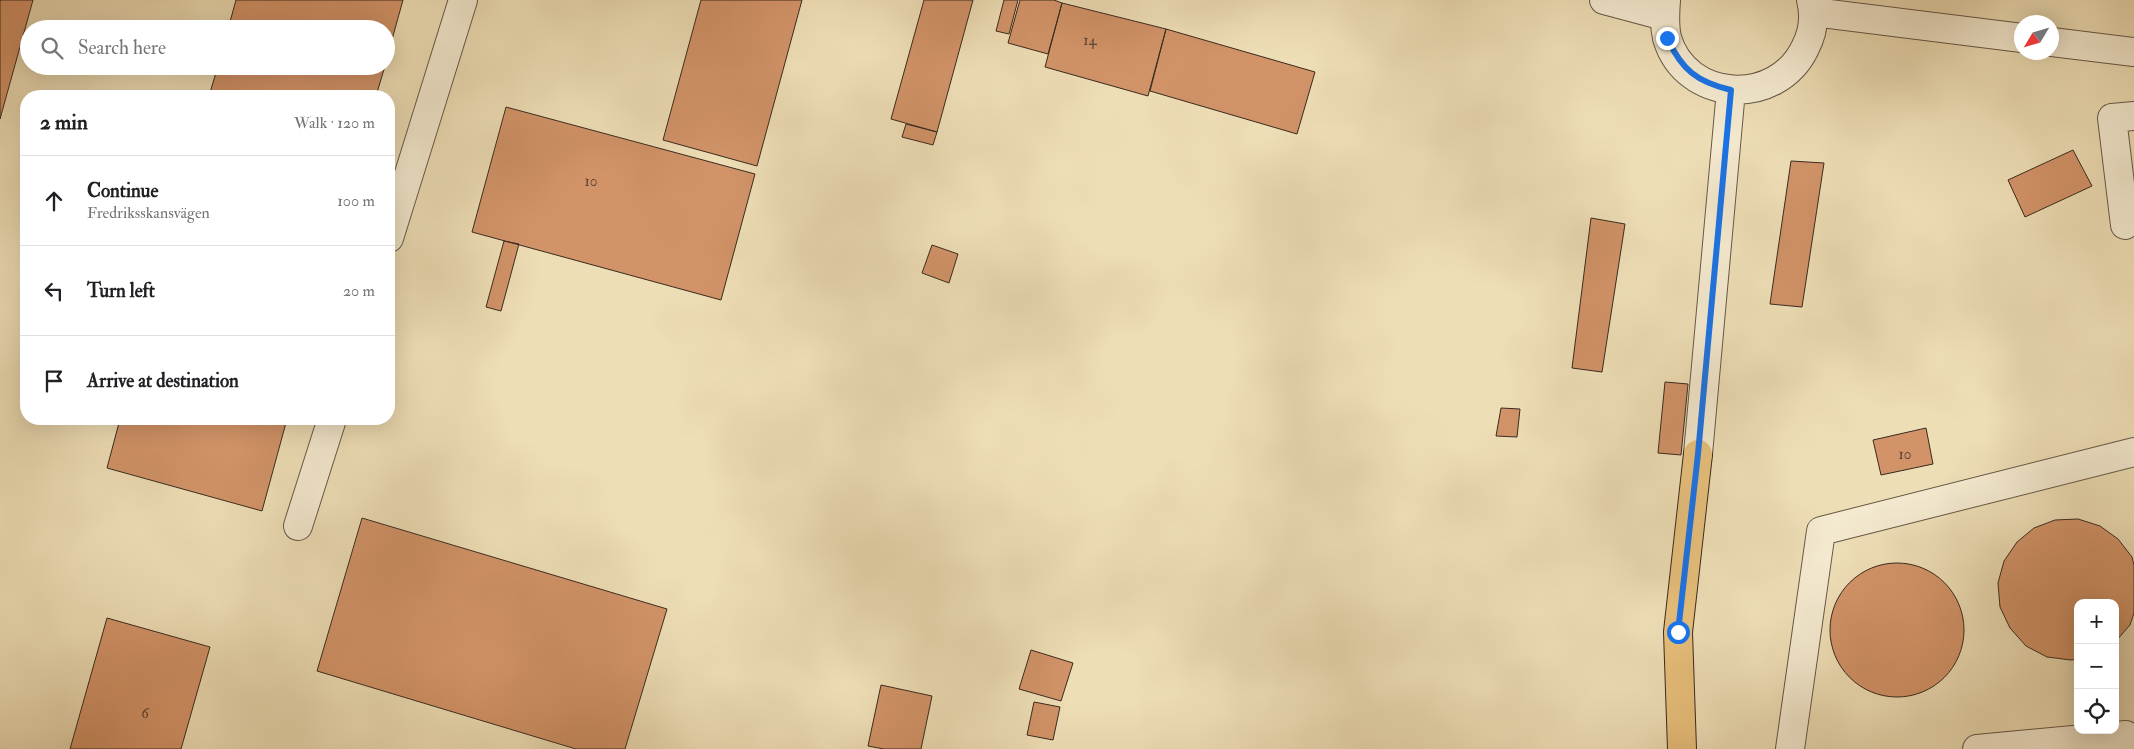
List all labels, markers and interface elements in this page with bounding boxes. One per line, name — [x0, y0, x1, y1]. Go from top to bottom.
north arrow — [2014, 15, 2059, 60]
search box — [20, 20, 395, 75]
route end — [1656, 27, 1679, 50]
house number: 14 — [1083, 31, 1098, 50]
icon: search — [38, 34, 66, 62]
text: Search here — [78, 36, 166, 60]
text: 2 min — [40, 109, 88, 136]
text: Walk · 120 m — [294, 113, 375, 133]
house number: 10 — [585, 172, 597, 191]
text: Continue — [87, 179, 158, 203]
icon: ahead — [40, 187, 68, 215]
text: 100 m — [337, 191, 375, 211]
text: Fredriksskansvägen — [87, 203, 210, 223]
icon: left — [40, 277, 68, 305]
text: Turn left — [87, 279, 155, 303]
text: 20 m — [343, 281, 375, 301]
icon: arrive — [40, 367, 68, 395]
text: Arrive at destination — [87, 369, 239, 393]
house number: 10 — [1899, 445, 1911, 464]
map controls — [2074, 599, 2119, 734]
button: + — [2074, 599, 2119, 644]
route start — [1667, 621, 1690, 644]
button: − — [2074, 644, 2119, 689]
button: locate — [2074, 689, 2119, 734]
house number: 6 — [141, 704, 150, 723]

